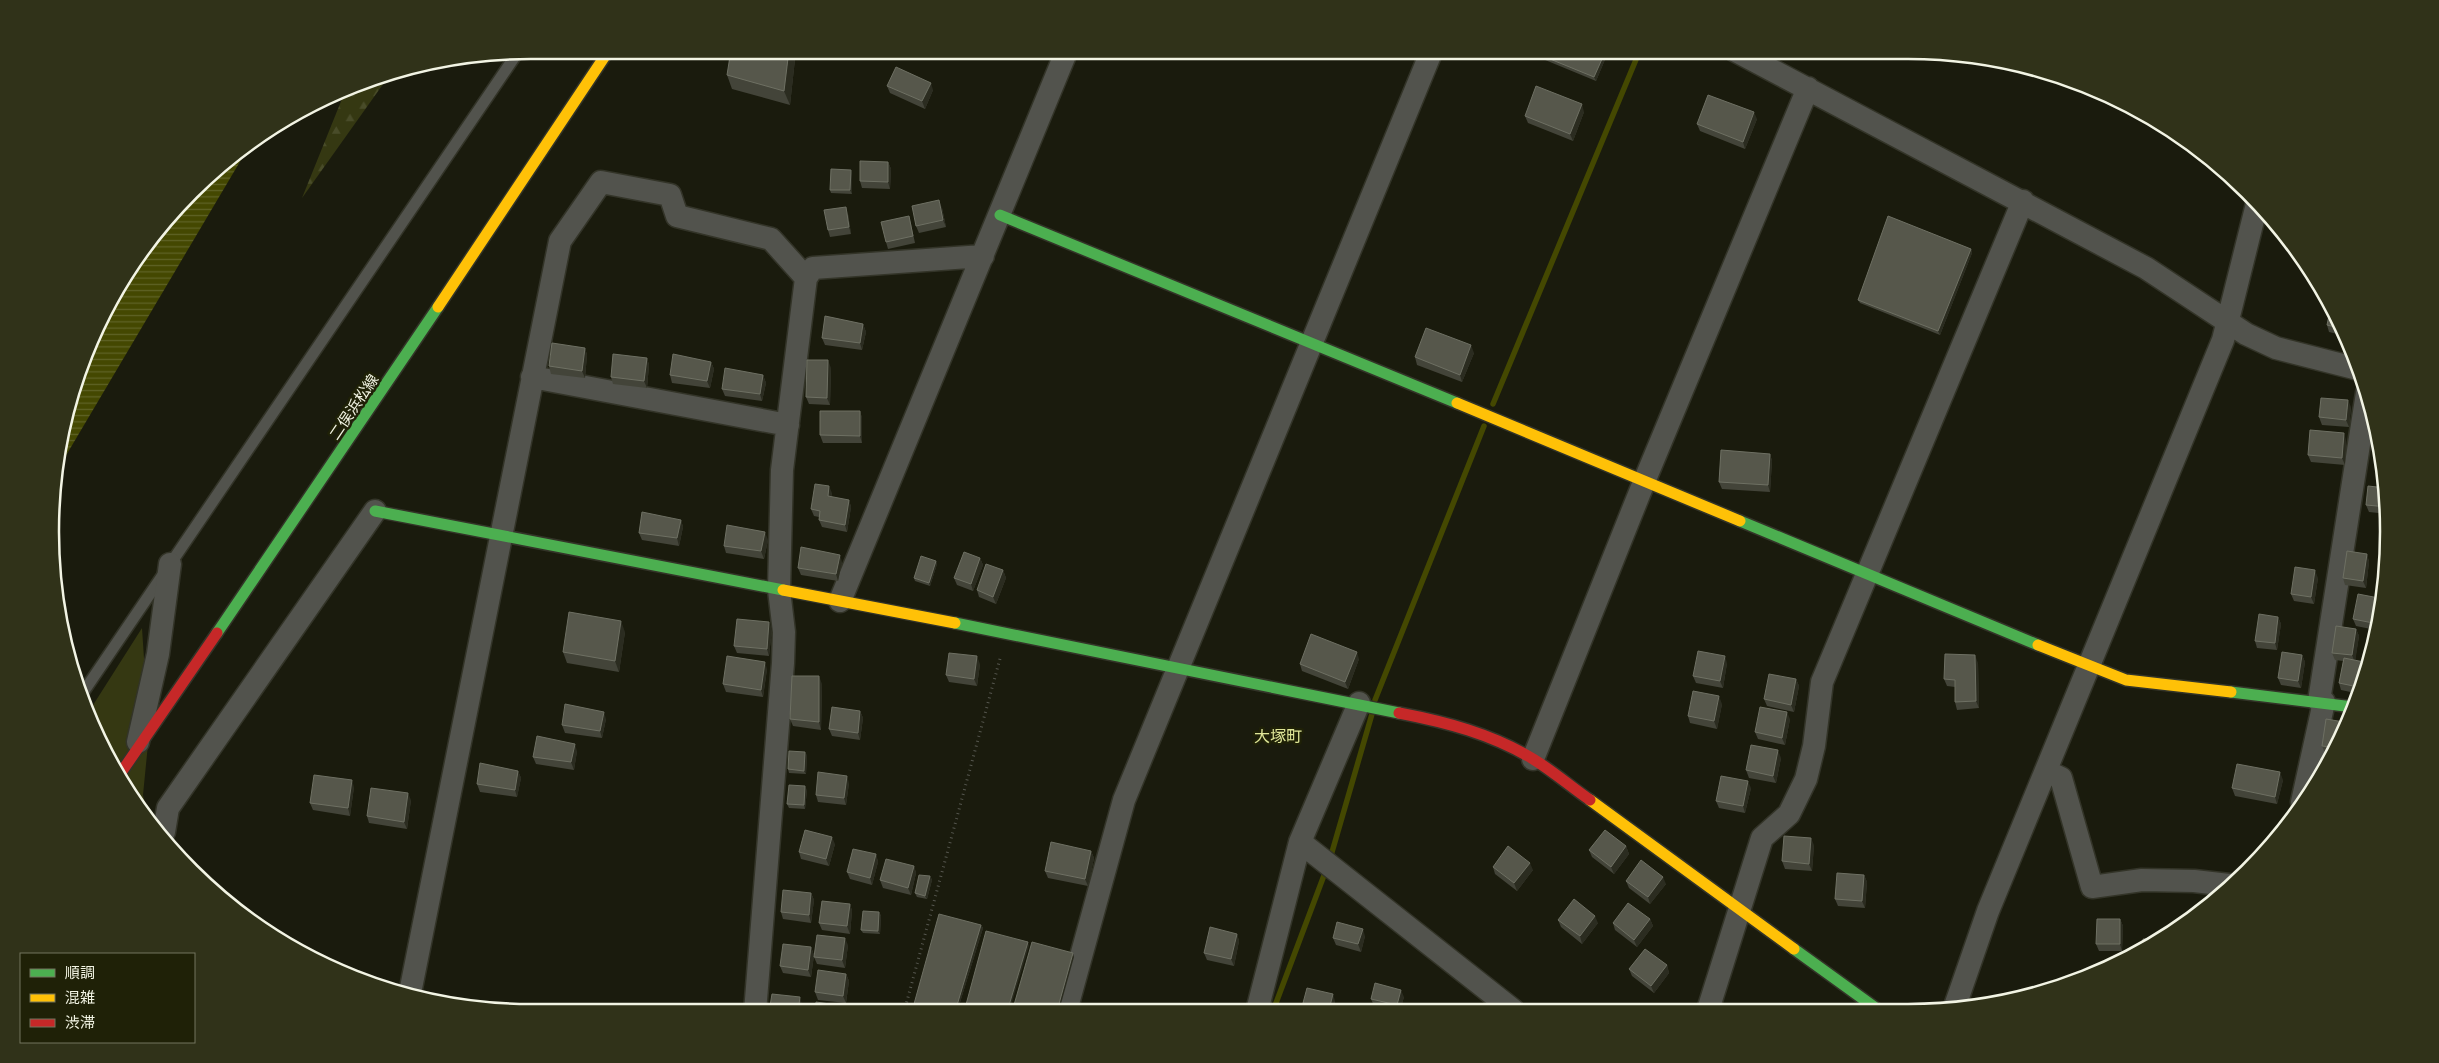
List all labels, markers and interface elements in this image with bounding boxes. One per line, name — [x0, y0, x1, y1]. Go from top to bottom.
street label: 二俣浜松線 — [326, 371, 382, 443]
district label: 大塚町 — [1254, 727, 1302, 747]
legend — [20, 953, 195, 1043]
text: 順調 — [65, 964, 95, 982]
text: 混雑 — [65, 989, 95, 1007]
text: 渋滞 — [65, 1014, 95, 1032]

